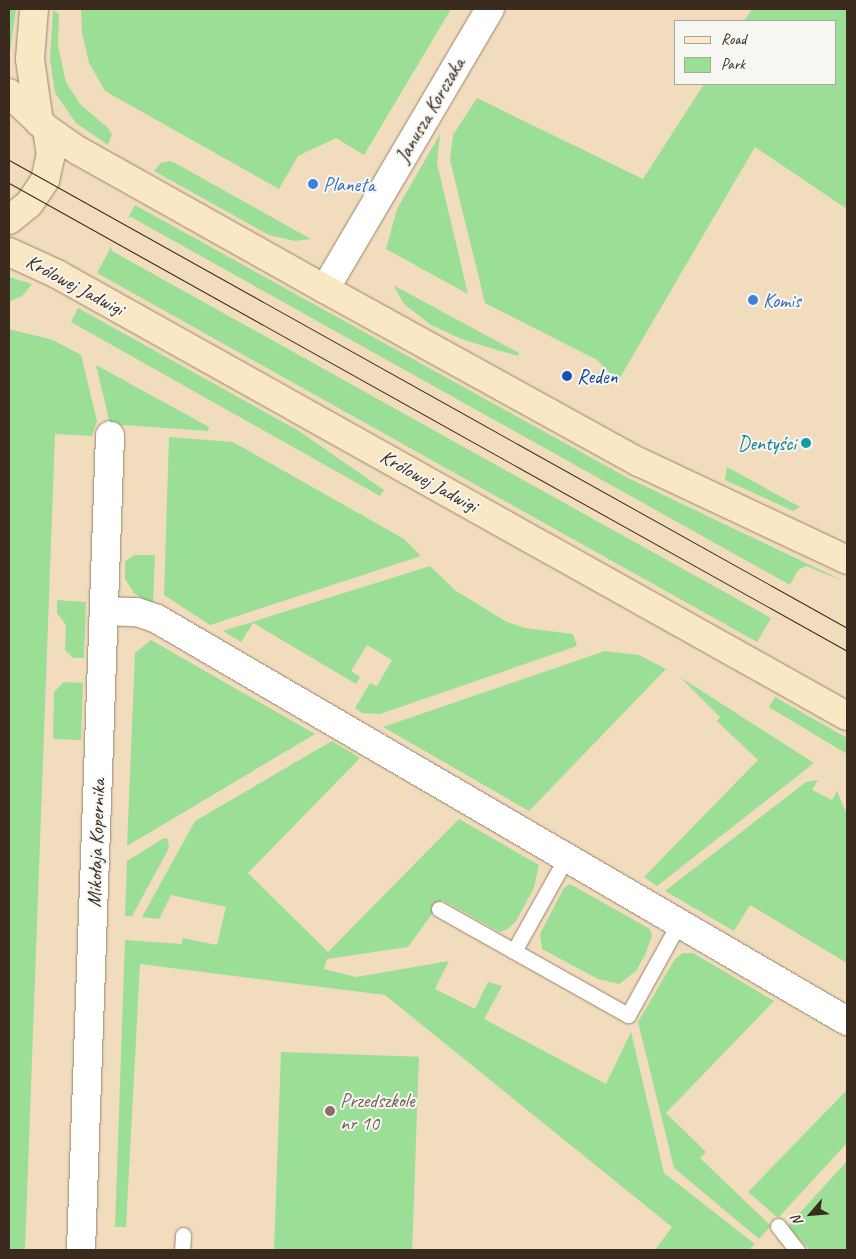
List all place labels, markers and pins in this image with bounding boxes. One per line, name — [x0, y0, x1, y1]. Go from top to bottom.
place label: Planeta — [323, 172, 375, 196]
marker: Planeta — [307, 178, 319, 190]
place label: Komis — [763, 288, 801, 312]
marker: Komis — [747, 294, 759, 306]
place label: Reden — [577, 364, 617, 388]
marker: Reden — [561, 370, 573, 382]
place label: Dentyści — [738, 431, 796, 455]
marker: Dentyści — [800, 437, 812, 449]
place label: Przedszkole nr 10 — [340, 1088, 414, 1135]
marker: Przedszkole nr 10 — [324, 1105, 336, 1117]

